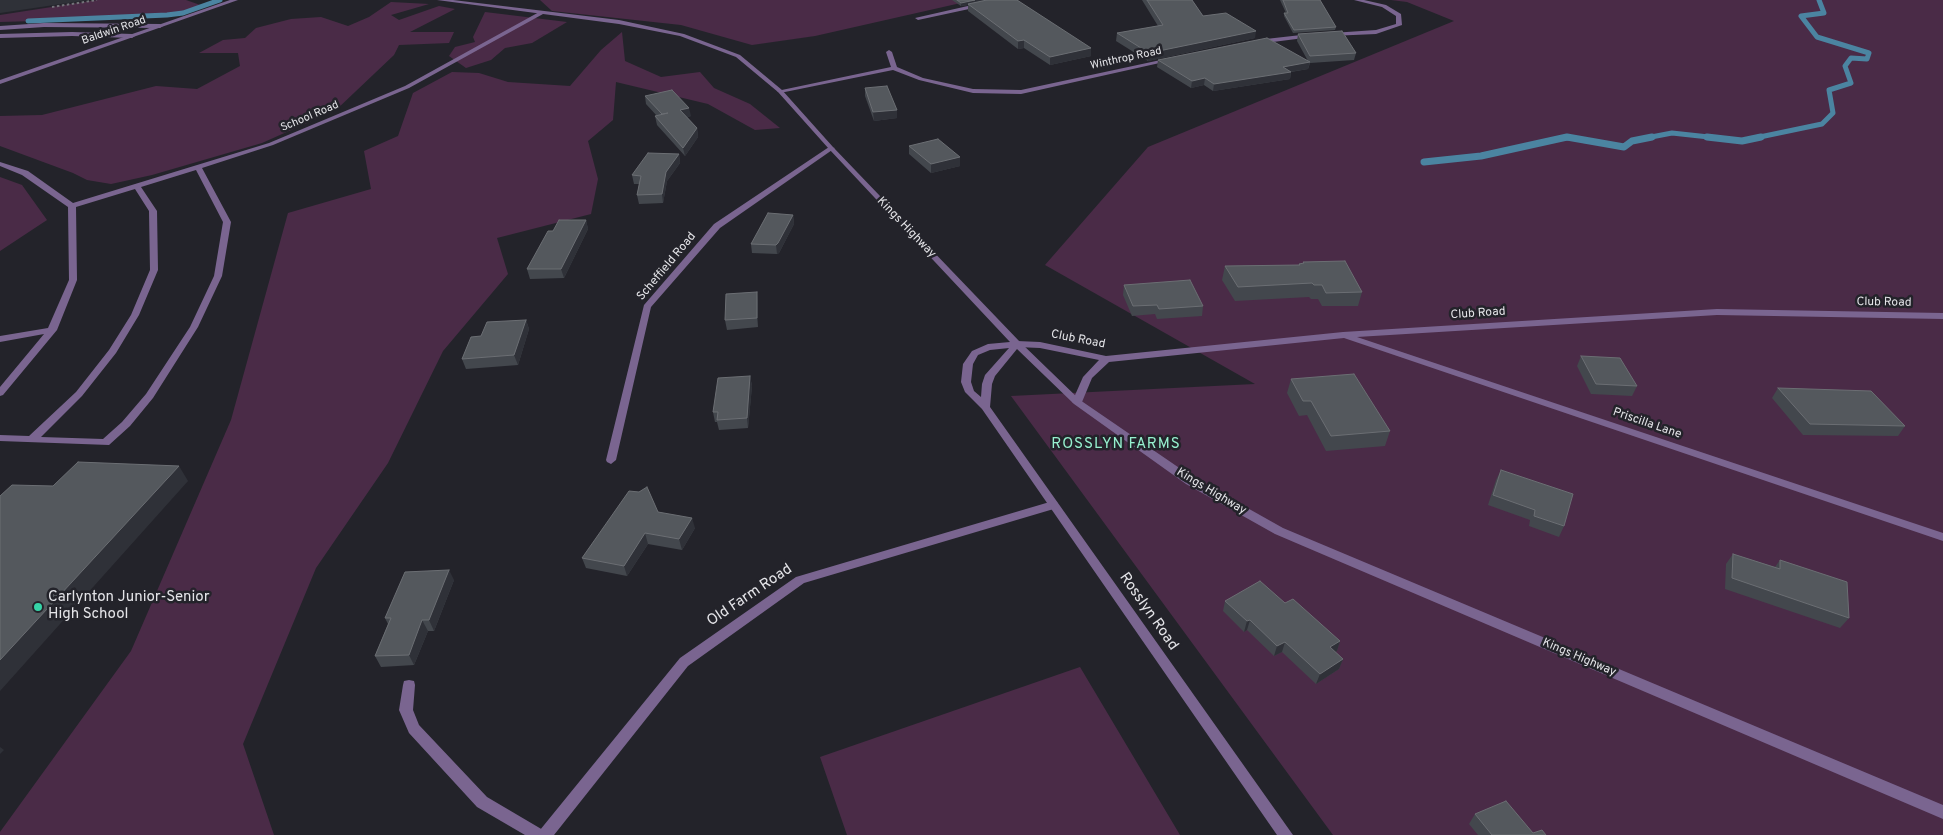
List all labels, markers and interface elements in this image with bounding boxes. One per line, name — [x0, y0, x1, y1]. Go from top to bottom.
street label: Baldwin Road — [80, 14, 148, 48]
street label: Winthrop Road — [1089, 45, 1163, 73]
street label: School Road — [279, 99, 341, 135]
street label: Kings Highway — [873, 195, 939, 261]
street label: Scheffield Road — [634, 230, 700, 304]
street label: Club Road — [1856, 295, 1912, 311]
street label: Club Road — [1450, 305, 1506, 323]
street label: Club Road — [1050, 328, 1106, 352]
street label: Priscilla Lane — [1611, 406, 1683, 442]
district label: ROSSLYN FARMS — [1050, 436, 1182, 454]
street label: Kings Highway — [1173, 465, 1249, 519]
street label: Old Farm Road — [704, 561, 796, 631]
street label: Rosslyn Road — [1115, 570, 1181, 654]
place label: Carlynton Junior-Senior High School — [48, 589, 210, 624]
marker: Carlynton Junior-Senior High School — [32, 601, 44, 613]
street label: Kings Highway — [1540, 636, 1618, 680]

